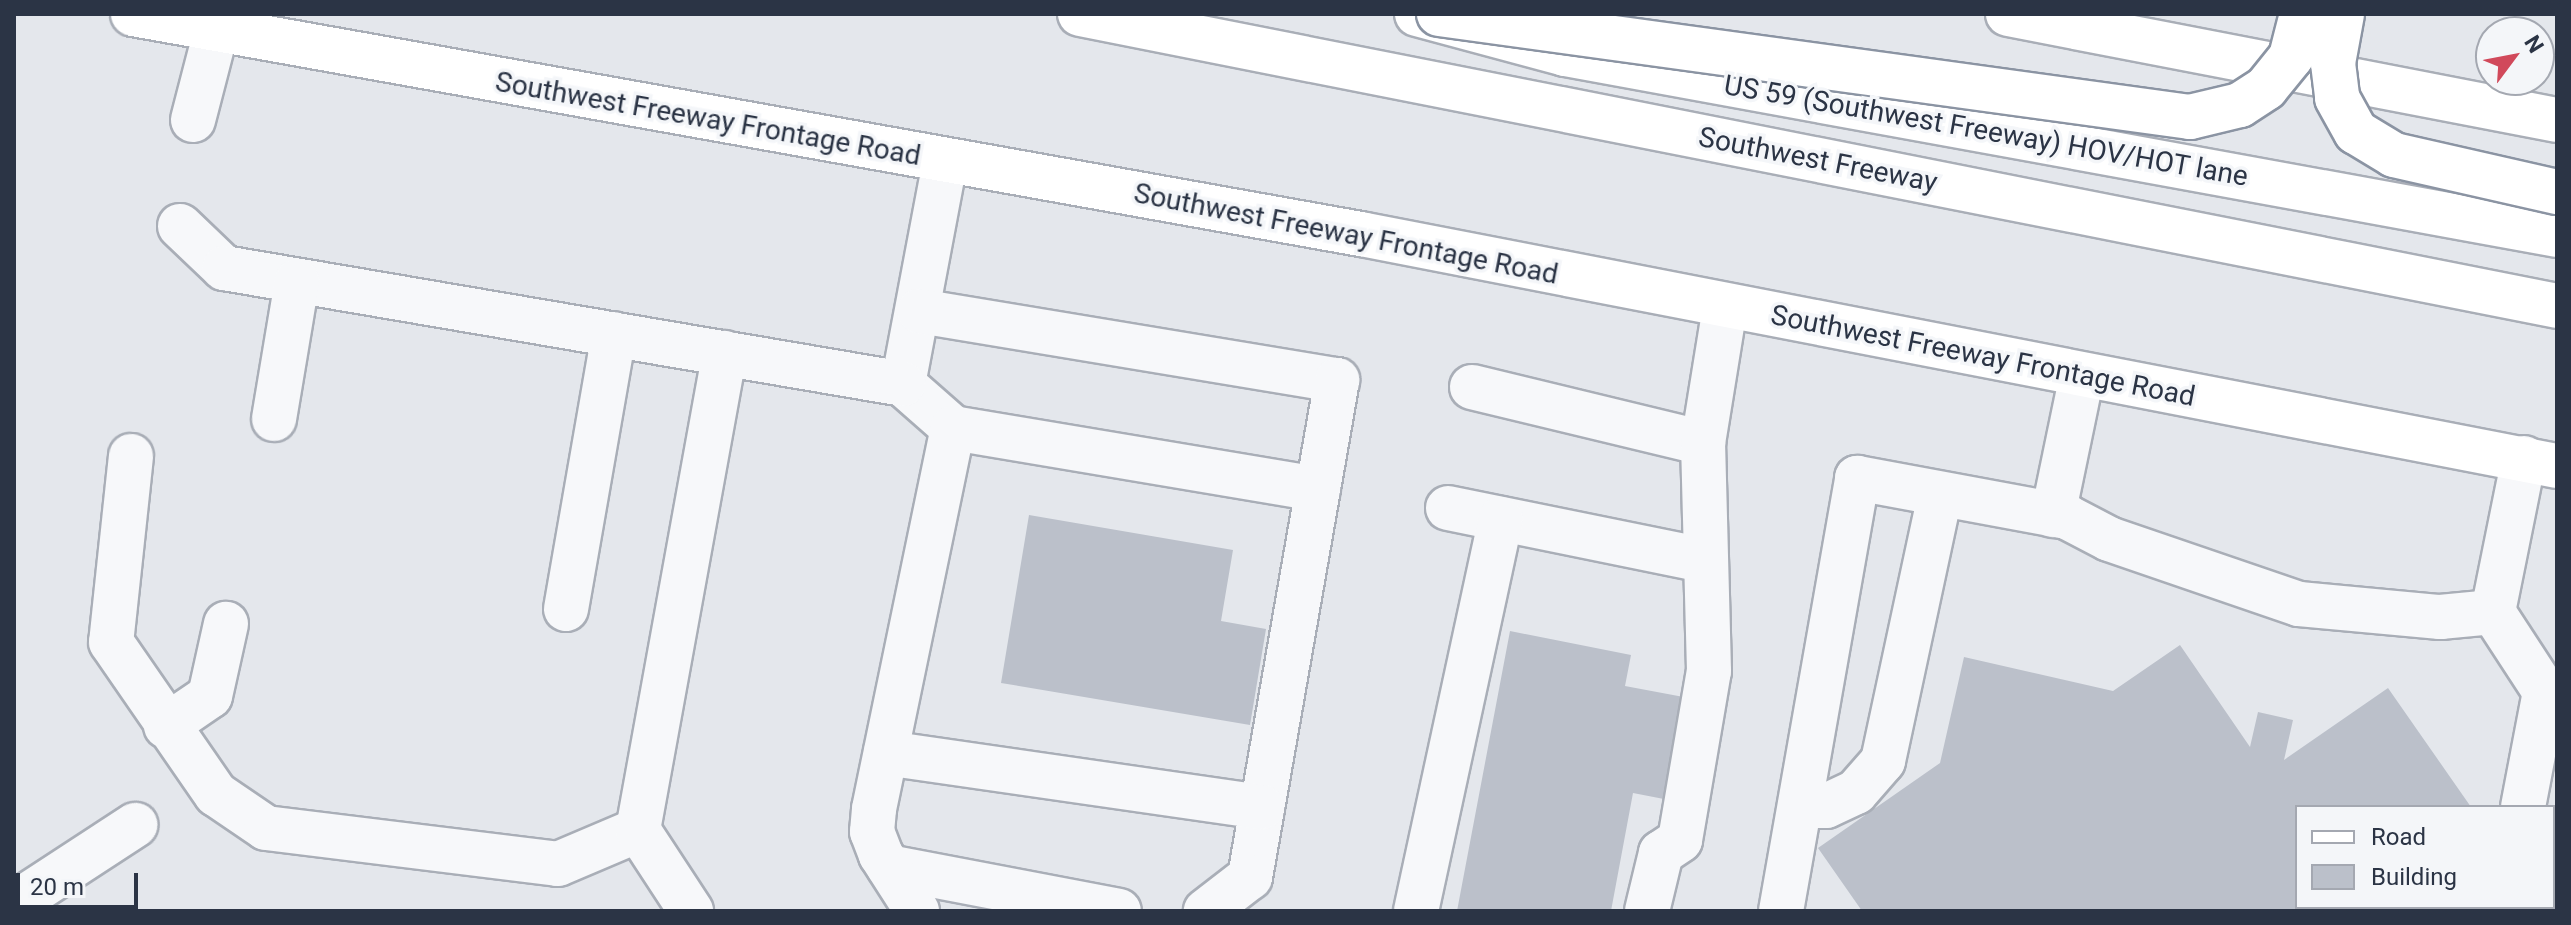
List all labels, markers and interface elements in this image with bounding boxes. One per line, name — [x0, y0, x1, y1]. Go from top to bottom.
north arrow — [2475, 16, 2555, 96]
text: N — [2519, 31, 2549, 57]
street label: Southwest Freeway Frontage Road — [493, 65, 923, 173]
street label: US 59 (Southwest Freeway) HOV/HOT lane — [1721, 68, 2251, 194]
street label: Southwest Freeway — [1696, 120, 1940, 200]
street label: Southwest Freeway Frontage Road — [1131, 176, 1561, 292]
street label: Southwest Freeway Frontage Road — [1768, 298, 2198, 414]
legend — [2295, 805, 2555, 909]
text: Road — [2371, 823, 2426, 851]
scale bar — [20, 857, 142, 907]
text: Building — [2371, 863, 2457, 891]
text: 20 m — [30, 873, 84, 901]

